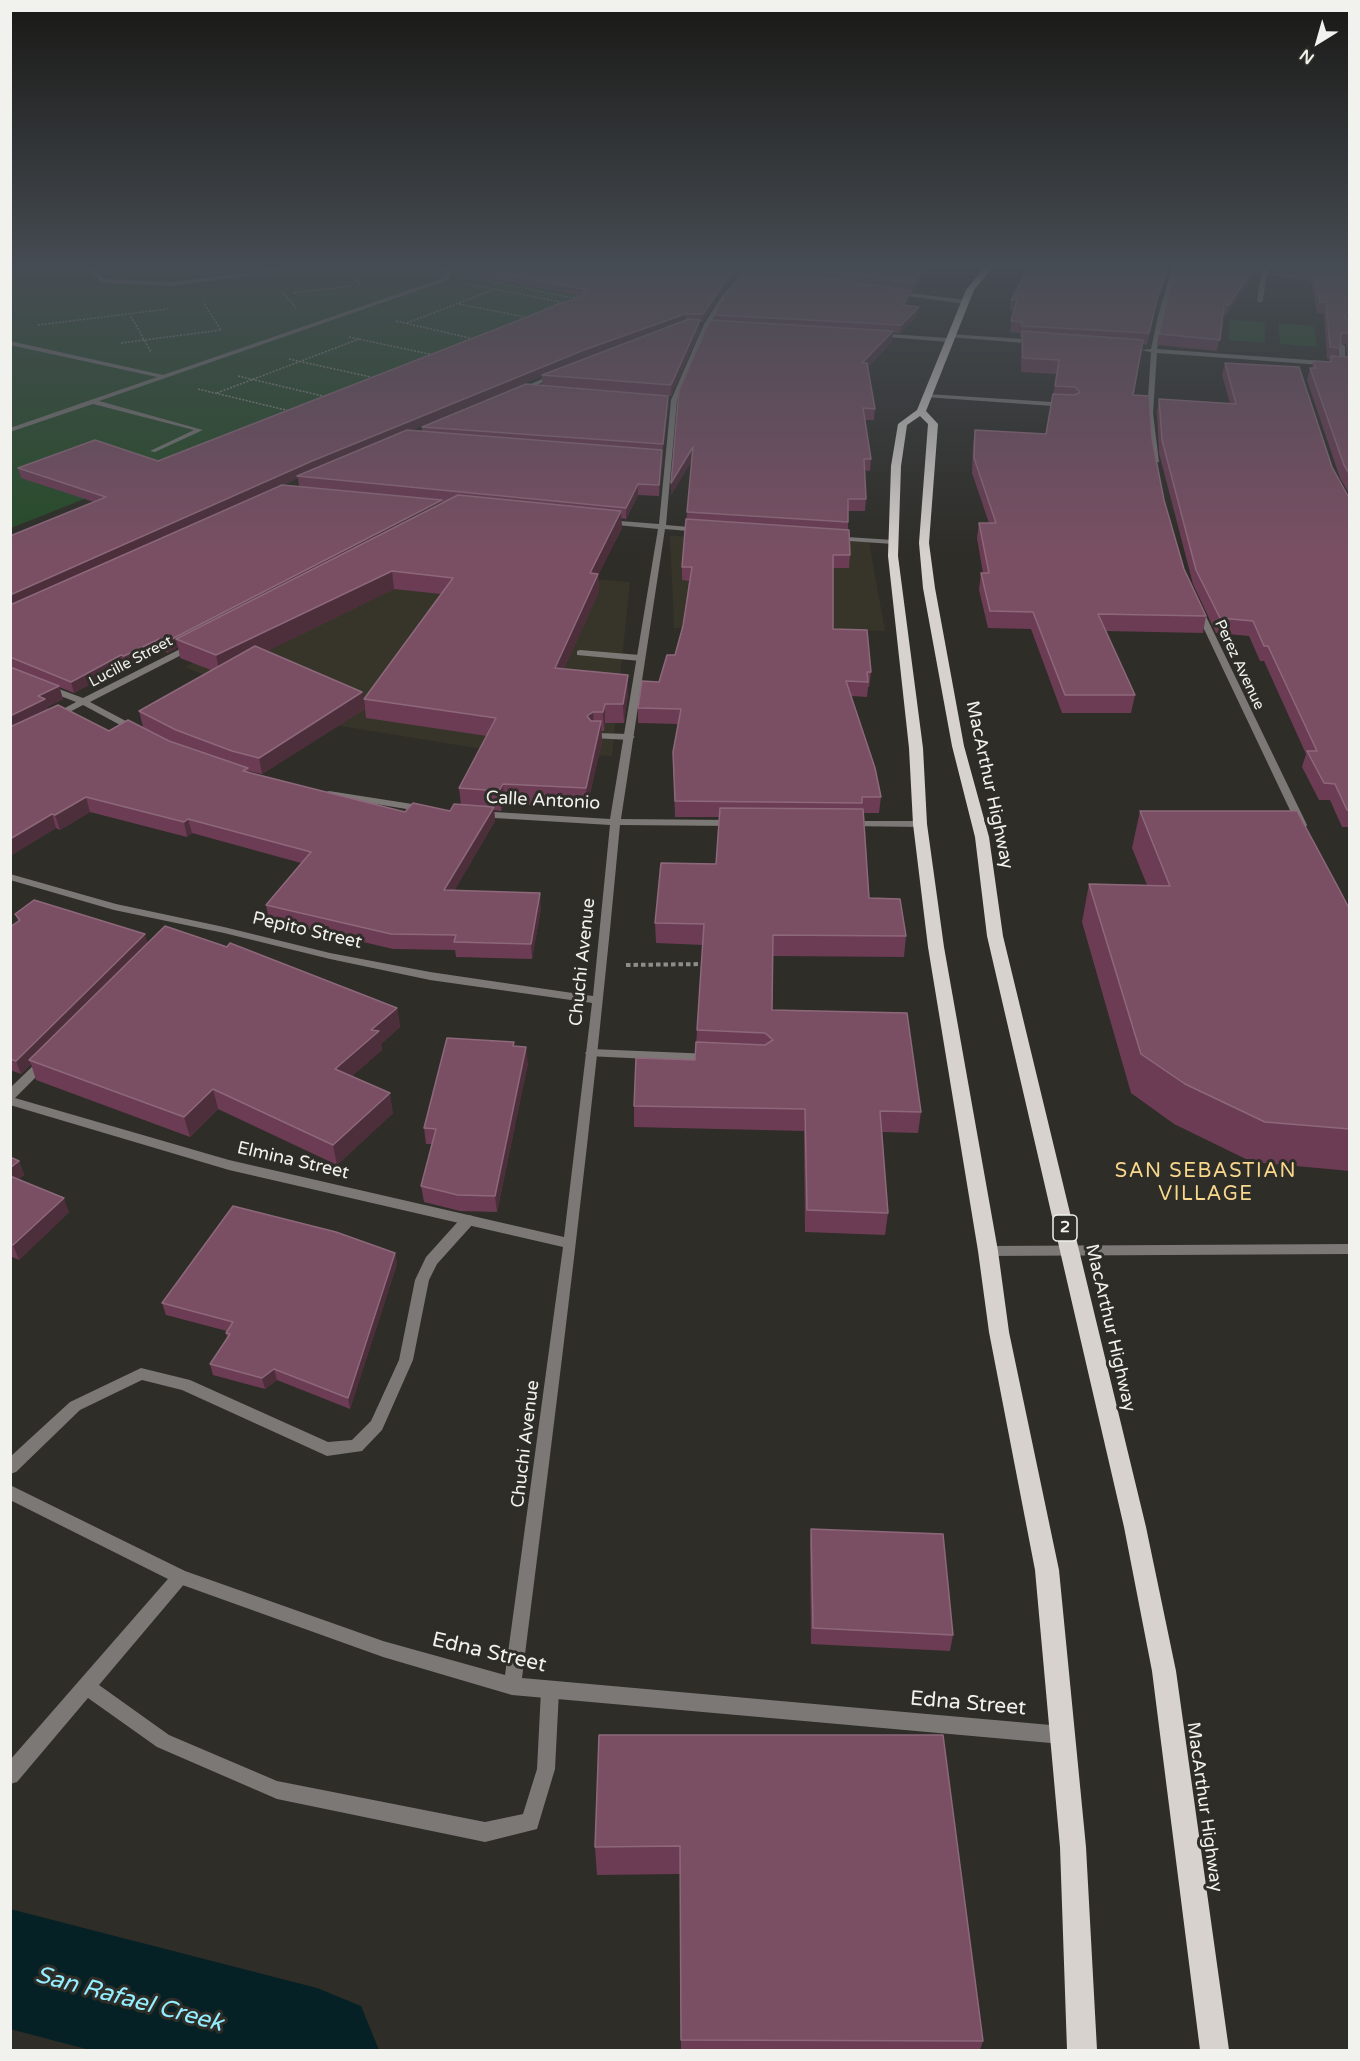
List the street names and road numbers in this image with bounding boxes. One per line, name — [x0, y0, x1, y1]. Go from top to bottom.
street label: Perez Avenue — [1210, 617, 1268, 713]
street label: Lucille Street — [86, 632, 176, 692]
street label: MacArthur Highway — [961, 699, 1017, 871]
street label: Calle Antonio — [485, 787, 601, 815]
street label: Chuchi Avenue — [566, 897, 600, 1027]
street label: Pepito Street — [250, 908, 364, 954]
street label: Elmina Street — [235, 1138, 351, 1184]
road number: 2 — [1053, 1215, 1077, 1241]
street label: MacArthur Highway — [1080, 1242, 1140, 1414]
street label: Chuchi Avenue — [507, 1379, 545, 1509]
street label: Edna Street — [429, 1628, 549, 1678]
street label: Edna Street — [909, 1686, 1027, 1722]
street label: MacArthur Highway — [1181, 1721, 1227, 1893]

